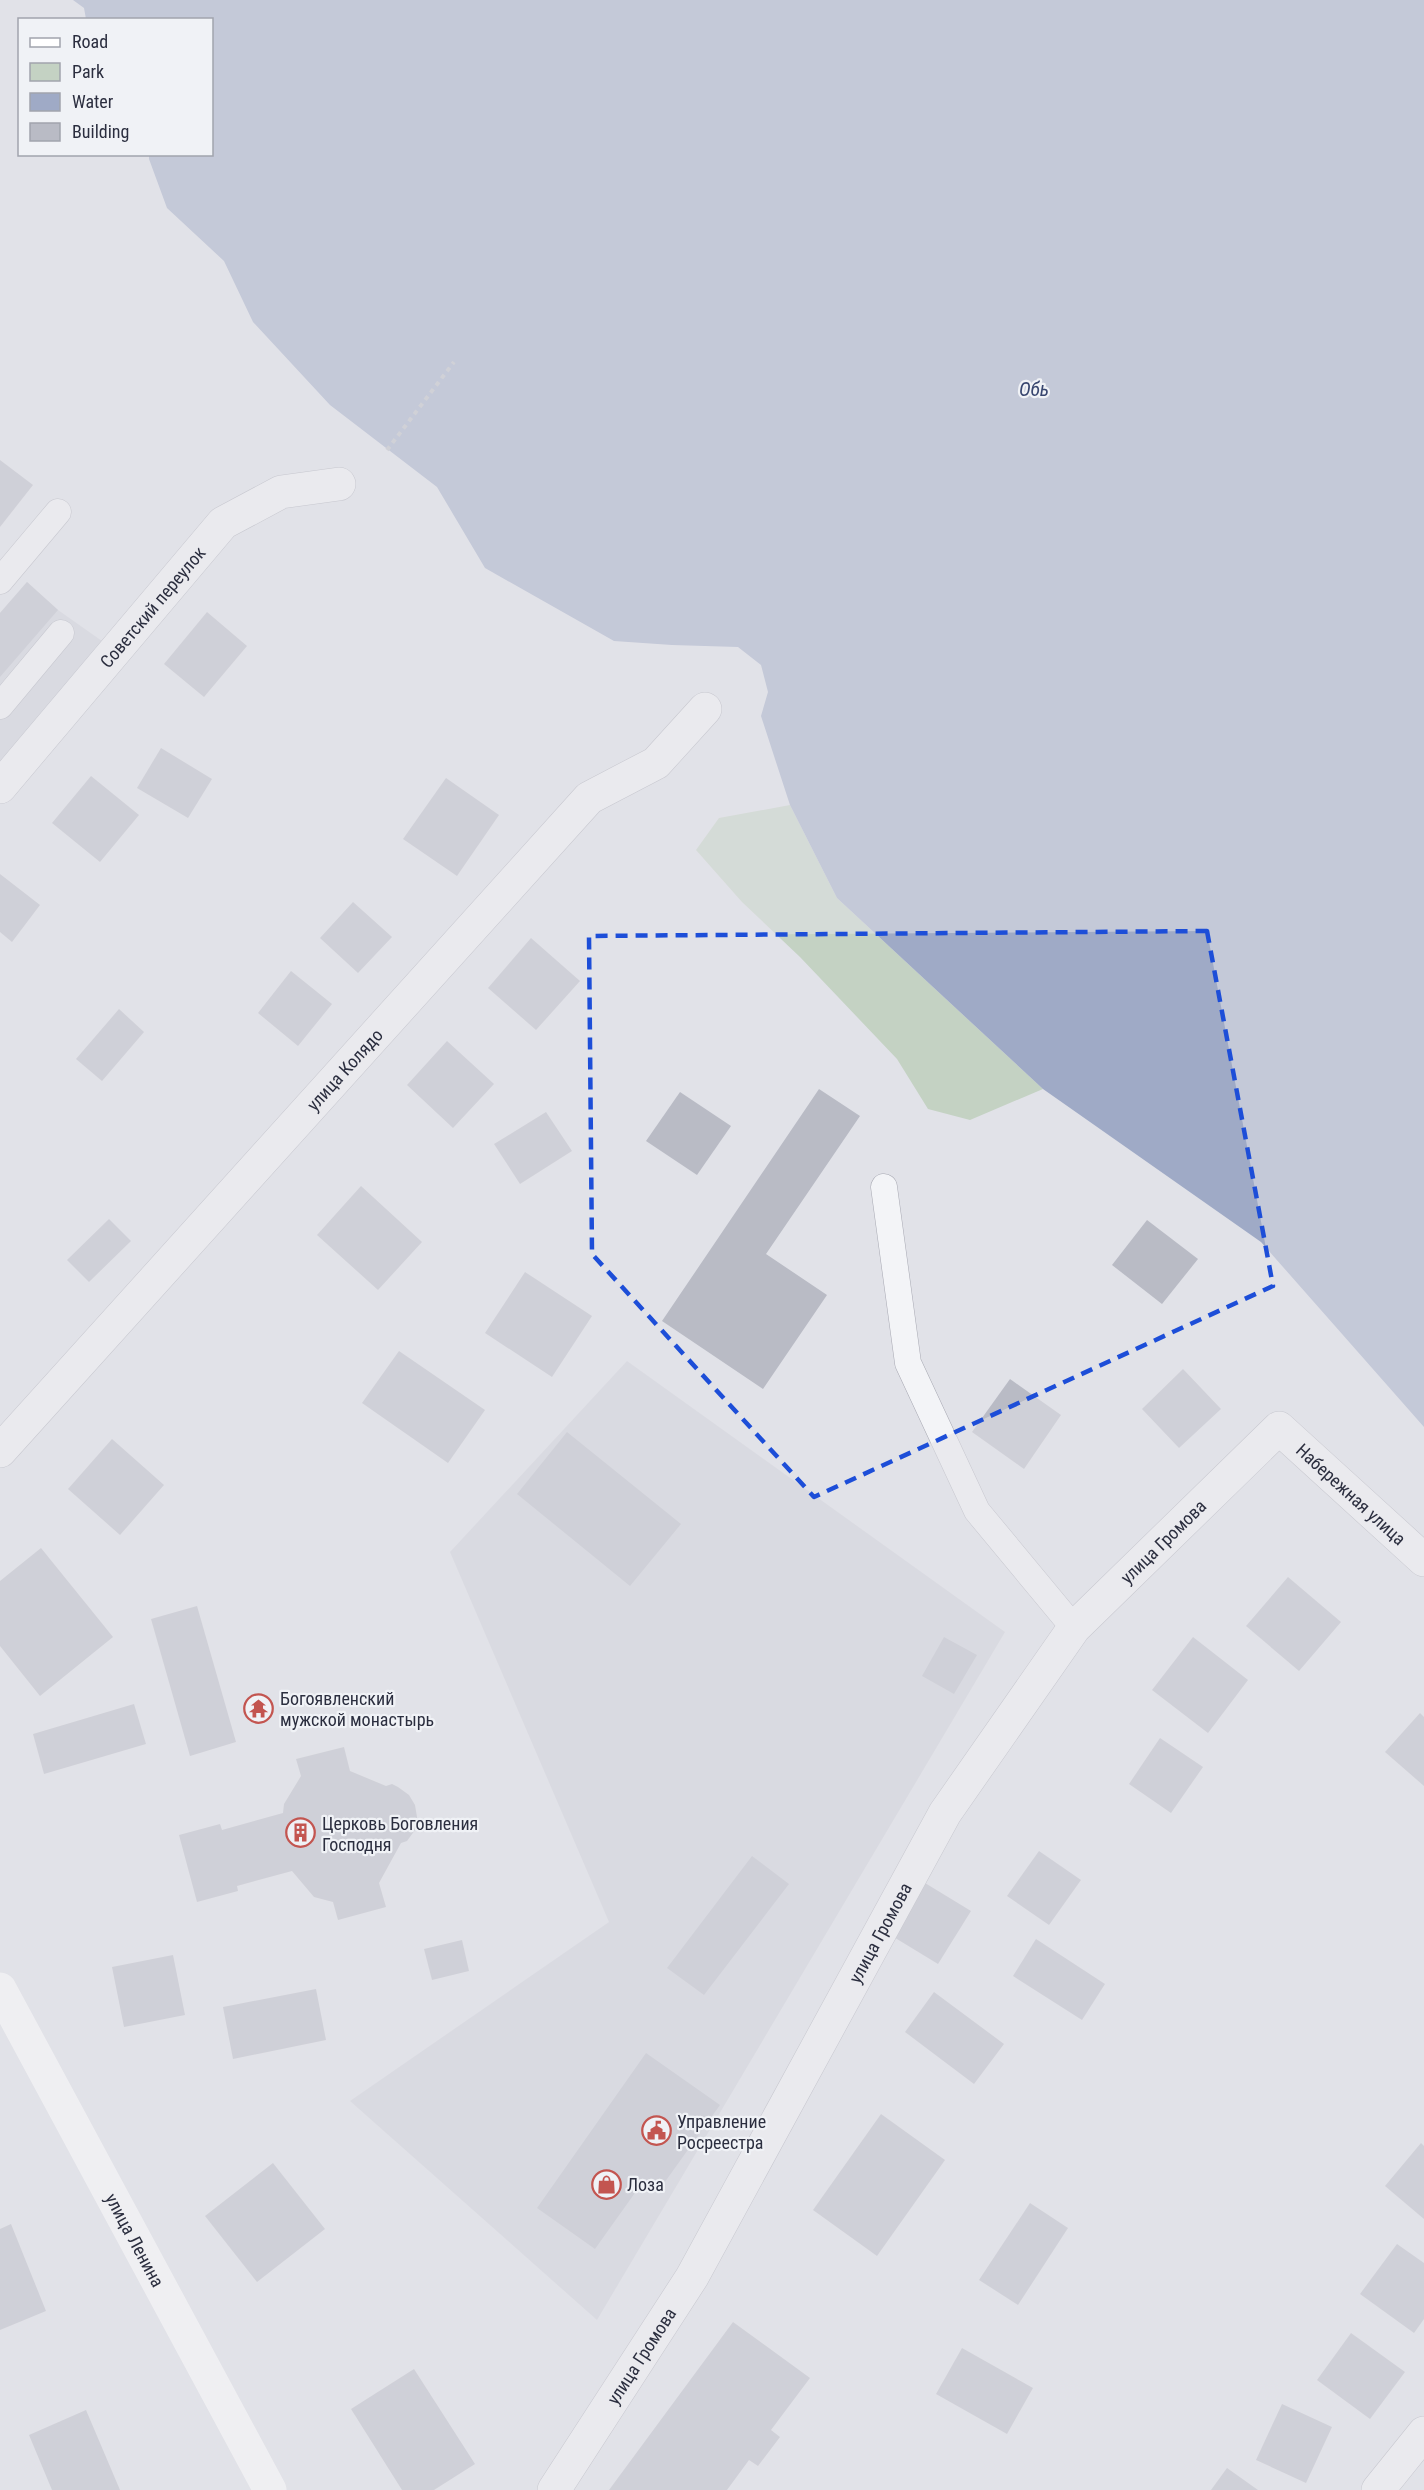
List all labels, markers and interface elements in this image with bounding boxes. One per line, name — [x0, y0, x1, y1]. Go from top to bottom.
legend — [18, 18, 213, 156]
text: Road — [72, 31, 108, 52]
text: Park — [72, 61, 104, 82]
text: Water — [72, 91, 114, 112]
text: Building — [72, 121, 129, 142]
water label: Обь — [1019, 377, 1049, 401]
street label: Советский переулок — [95, 542, 210, 672]
street label: улица Колядо — [302, 1024, 387, 1115]
street label: Набережная улица — [1292, 1439, 1410, 1549]
street label: улица Громова — [1116, 1495, 1210, 1588]
place label: Богоявленский мужской монастырь — [280, 1688, 434, 1730]
temple icon: Богоявленский мужской монастырь — [243, 1692, 275, 1724]
place label: Церковь Боговления Господня — [322, 1813, 478, 1855]
building icon: Церковь Боговления Господня — [285, 1817, 317, 1849]
street label: улица Громова — [844, 1879, 916, 1986]
place label: Управление Росреестра — [677, 2111, 766, 2153]
public building icon: Управление Росреестра — [640, 2115, 672, 2147]
shop icon: Лоза — [590, 2168, 622, 2200]
place label: Лоза — [627, 2174, 664, 2195]
street label: улица Ленина — [101, 2189, 169, 2290]
street label: улица Громова — [602, 2303, 680, 2408]

